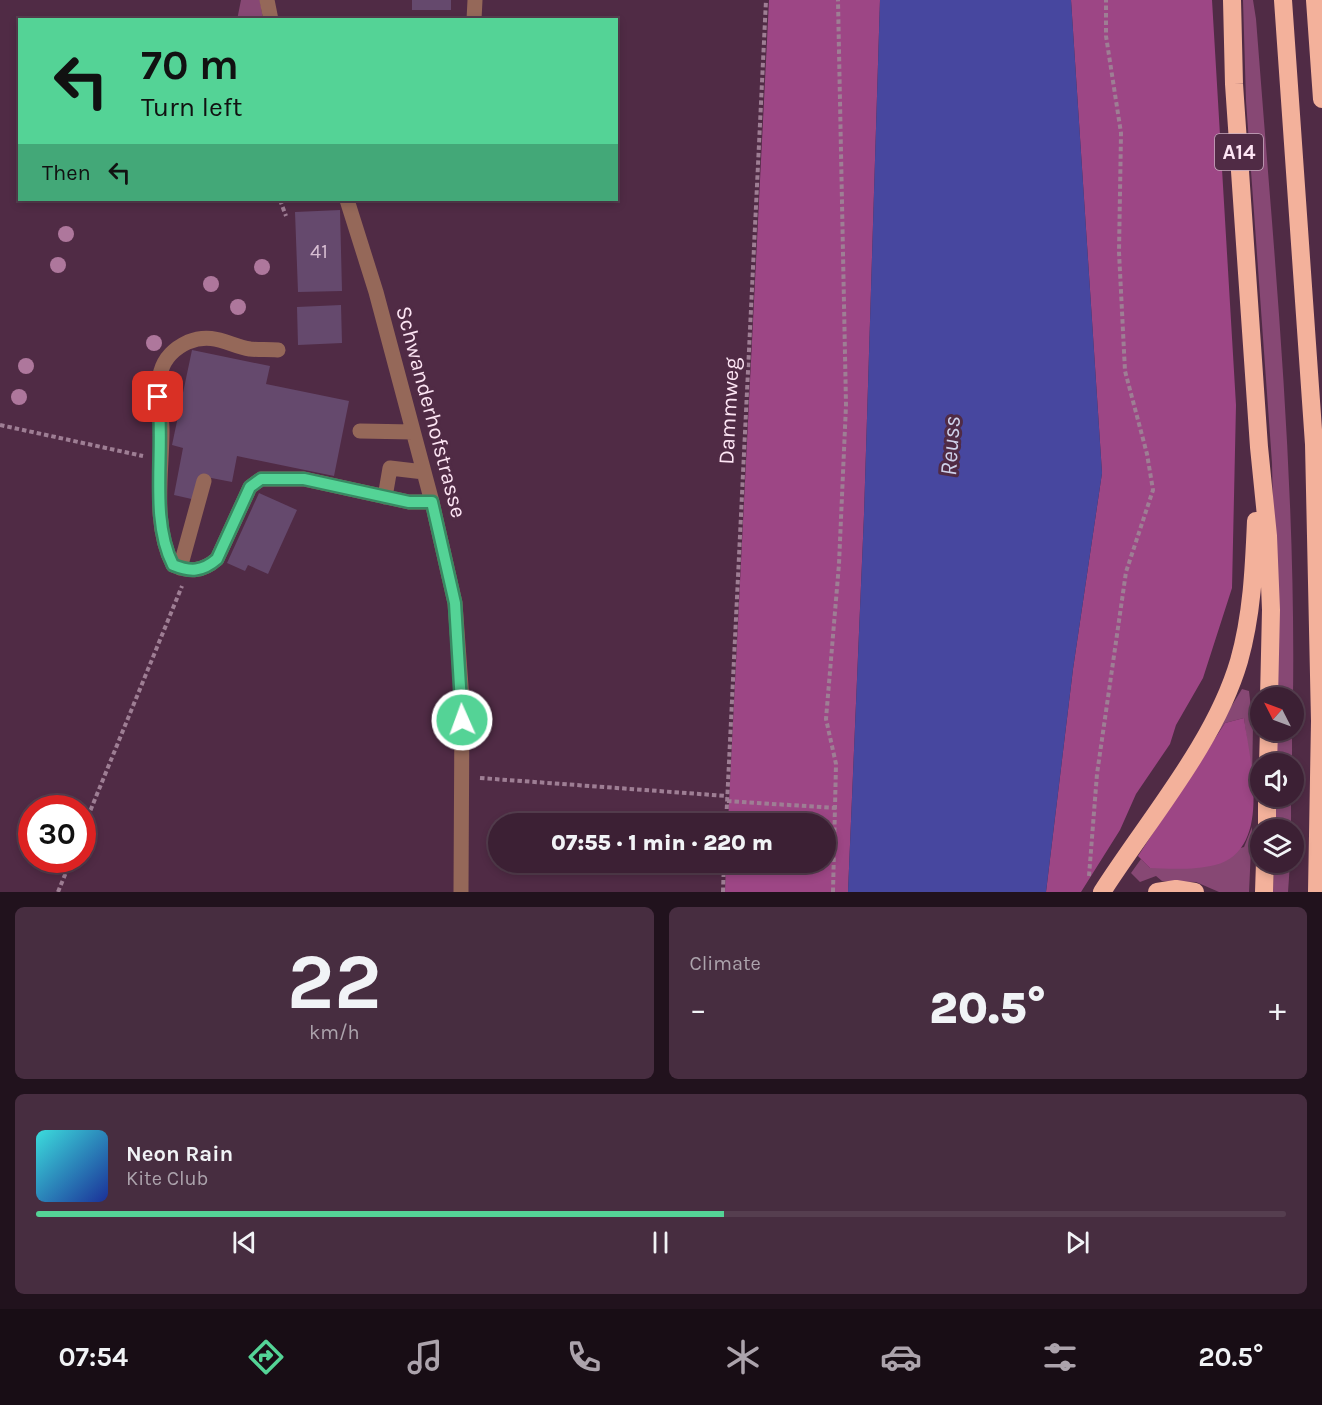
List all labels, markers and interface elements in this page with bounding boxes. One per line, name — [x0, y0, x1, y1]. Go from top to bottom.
text: 70 m — [141, 40, 239, 90]
icon: left — [42, 42, 120, 120]
text: Turn left — [141, 91, 242, 123]
road number: A14 — [1215, 134, 1263, 170]
icon: left — [103, 156, 136, 189]
text: Then — [42, 160, 91, 186]
house number: 41 — [310, 240, 328, 263]
street label: Schwanderhofstrasse — [390, 303, 472, 521]
street label: Dammweg — [713, 356, 745, 465]
pin — [132, 371, 183, 422]
icon: arrive — [141, 380, 174, 413]
water label: Reuss — [934, 415, 966, 477]
north arrow — [1250, 687, 1304, 741]
map controls — [1250, 687, 1304, 873]
position arrow — [430, 688, 494, 752]
button: sound — [1250, 753, 1304, 807]
speed limit sign: 30 — [18, 795, 96, 873]
button: layers — [1250, 819, 1304, 873]
text: 07:55 · 1 min · 220 m — [551, 830, 773, 856]
text: 22 — [287, 936, 381, 1028]
text: Climate — [690, 952, 761, 975]
text: 20.5° — [929, 982, 1046, 1034]
text: − — [690, 990, 707, 1028]
text: + — [1269, 990, 1286, 1028]
text: km/h — [309, 1021, 360, 1044]
text: Neon Rain — [126, 1141, 233, 1167]
text: Kite Club — [126, 1167, 208, 1190]
icon: previous — [228, 1226, 261, 1259]
icon: pause — [644, 1226, 677, 1259]
icon: next — [1061, 1226, 1094, 1259]
icon: directions — [245, 1336, 287, 1378]
icon: music — [404, 1336, 446, 1378]
icon: phone — [563, 1336, 605, 1378]
icon: climate — [722, 1336, 764, 1378]
icon: car — [880, 1336, 922, 1378]
icon: filters — [1039, 1336, 1081, 1378]
text: 07:54 — [58, 1341, 128, 1373]
text: 20.5° — [1198, 1341, 1264, 1373]

